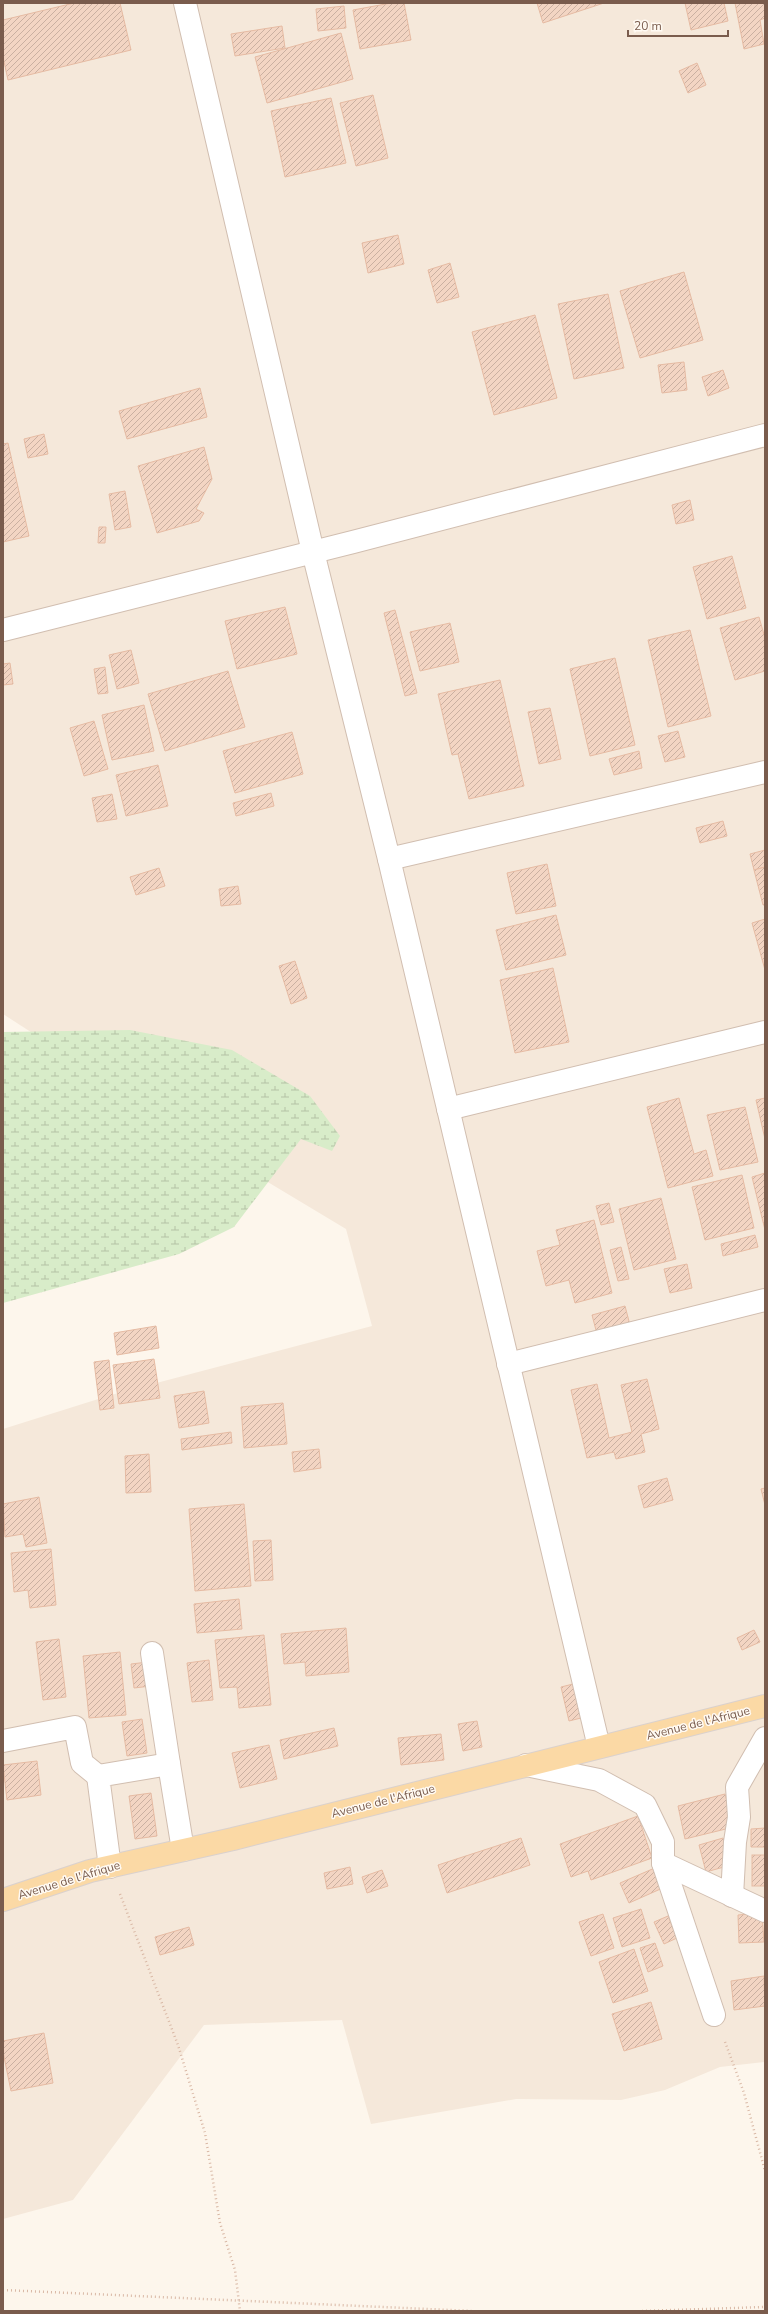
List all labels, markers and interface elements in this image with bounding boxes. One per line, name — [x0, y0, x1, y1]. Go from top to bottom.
scale bar — [628, 12, 728, 38]
text: 20 m — [634, 18, 662, 34]
street label: Avenue de l'Afrique — [645, 1702, 751, 1744]
street label: Avenue de l'Afrique — [330, 1780, 436, 1822]
street label: Avenue de l'Afrique — [16, 1857, 122, 1903]

